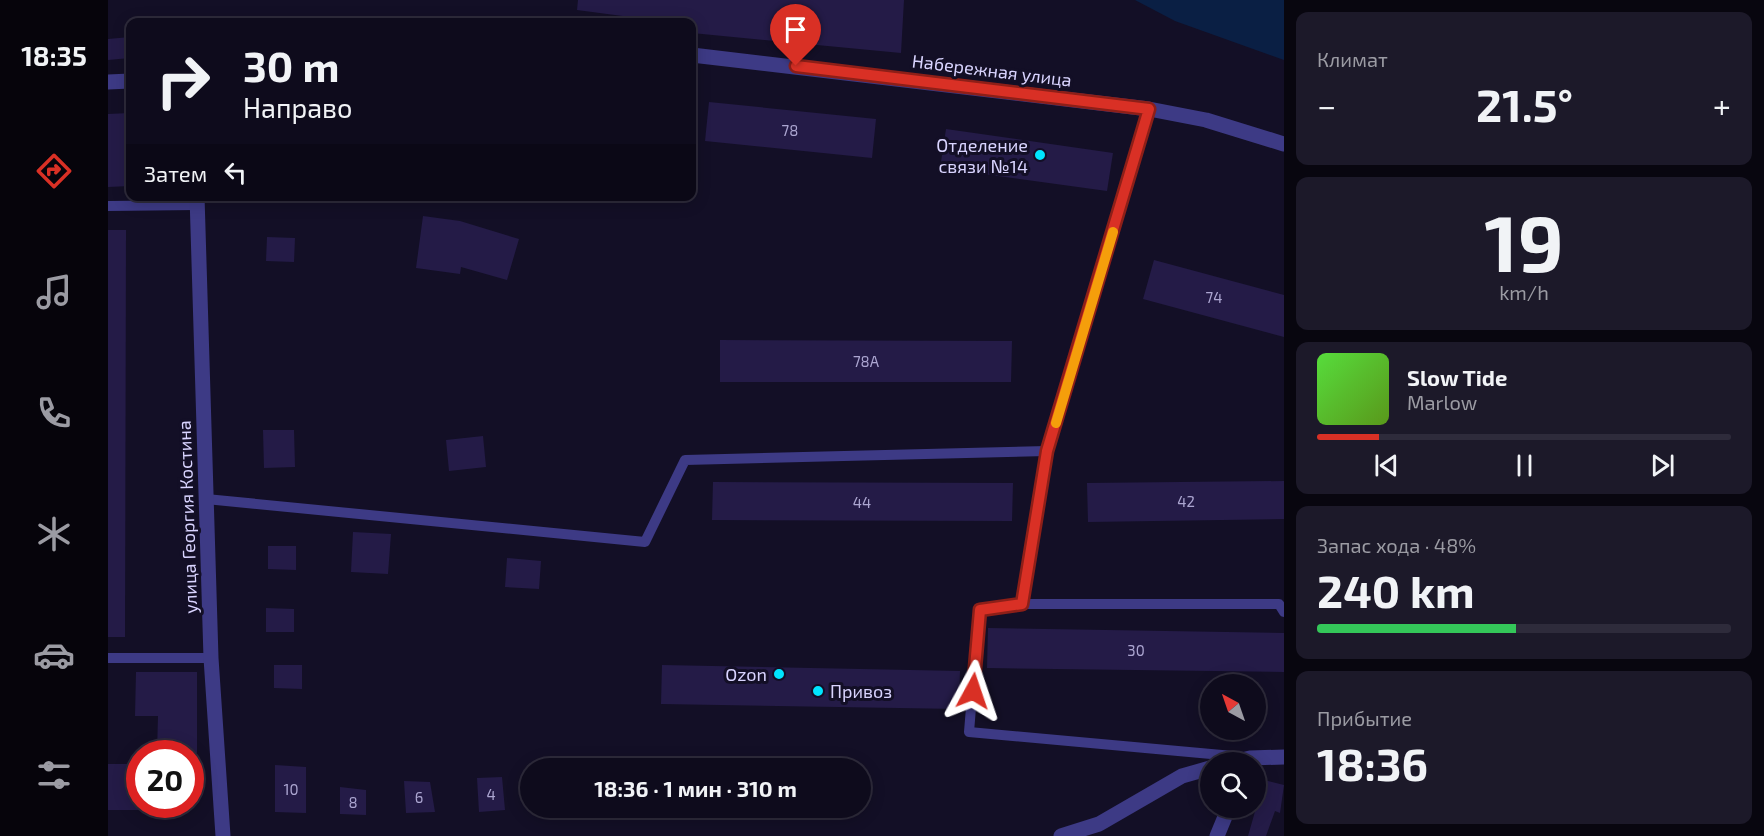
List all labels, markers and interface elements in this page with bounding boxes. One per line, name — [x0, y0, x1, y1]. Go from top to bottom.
pin — [770, 4, 821, 66]
icon: arrive — [779, 13, 812, 46]
text: 18:35 — [21, 39, 87, 71]
text: 30 m — [243, 40, 339, 90]
icon: right — [144, 42, 222, 120]
text: Климат — [1317, 47, 1388, 71]
street label: Набережная улица — [911, 49, 1073, 91]
text: 21.5° — [1476, 77, 1573, 131]
text: − — [1317, 85, 1336, 125]
text: + — [1713, 85, 1731, 125]
text: Направо — [243, 91, 352, 123]
house number: 78 — [782, 121, 798, 139]
place label: Отделение связи №14 — [936, 134, 1028, 177]
marker: Отделение связи №14 — [1033, 148, 1047, 162]
icon: directions — [33, 150, 75, 192]
icon: left — [219, 156, 252, 189]
text: Затем — [144, 160, 207, 186]
text: 19 — [1484, 194, 1564, 288]
icon: music — [33, 271, 75, 313]
text: km/h — [1499, 280, 1549, 304]
house number: 74 — [1206, 288, 1222, 306]
house number: 78А — [853, 352, 880, 370]
text: Slow Tide — [1407, 364, 1507, 390]
text: Marlow — [1407, 390, 1477, 414]
icon: phone — [33, 392, 75, 434]
street label: улица Георгия Костина — [173, 420, 201, 614]
icon: previous — [1370, 449, 1403, 482]
icon: pause — [1508, 449, 1541, 482]
icon: next — [1646, 449, 1679, 482]
house number: 42 — [1177, 492, 1195, 510]
house number: 44 — [853, 493, 871, 511]
icon: climate — [33, 513, 75, 555]
text: Запас хода · 48% — [1317, 533, 1476, 557]
text: 240 km — [1317, 563, 1475, 617]
icon: car — [33, 634, 75, 676]
house number: 30 — [1127, 641, 1145, 659]
position arrow — [941, 659, 1005, 723]
place label: Ozon — [725, 663, 767, 685]
marker: Ozon — [772, 667, 786, 681]
north arrow — [1200, 674, 1266, 740]
map controls — [1200, 674, 1266, 818]
place label: Привоз — [830, 680, 892, 702]
marker: Привоз — [811, 684, 825, 698]
text: Прибытие — [1317, 706, 1412, 730]
text: 18:36 — [1317, 736, 1428, 790]
speed limit sign: 20 — [126, 740, 204, 818]
button: search — [1200, 752, 1266, 818]
icon: filters — [33, 754, 75, 796]
text: 18:36 · 1 мин · 310 m — [594, 775, 797, 801]
house number: 10 — [283, 780, 299, 798]
house number: 4 — [486, 785, 496, 803]
house number: 6 — [415, 788, 423, 806]
house number: 8 — [348, 793, 358, 811]

